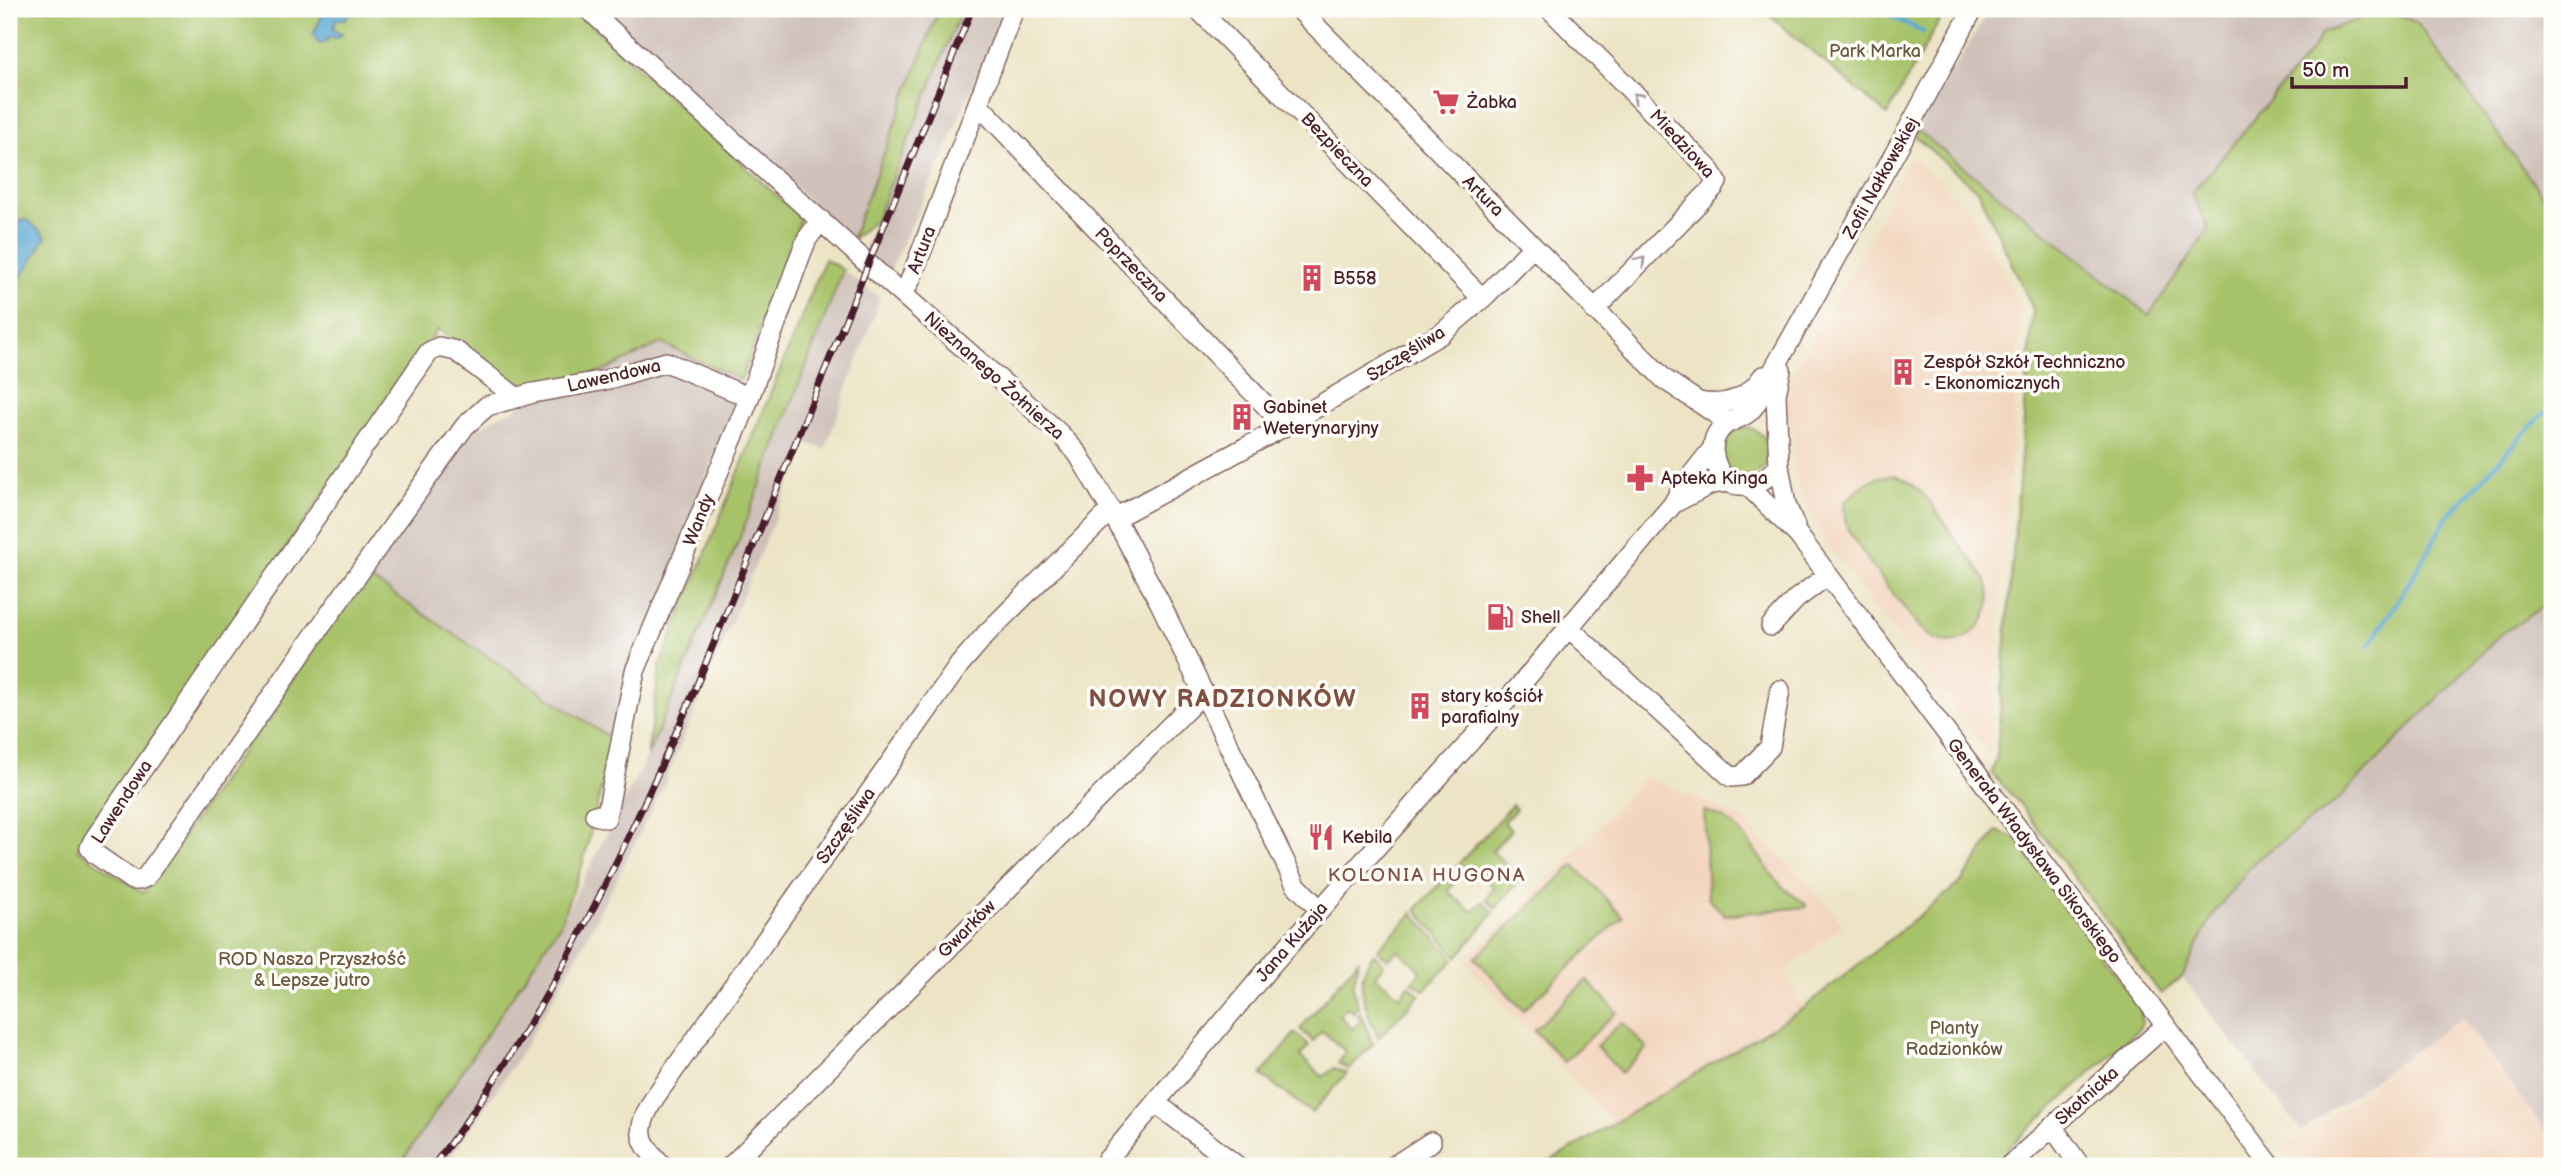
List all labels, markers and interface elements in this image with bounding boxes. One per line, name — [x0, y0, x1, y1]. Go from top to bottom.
park label: Park Marka — [1829, 41, 1921, 62]
scale bar — [2292, 46, 2405, 90]
text: 50 m — [2302, 58, 2349, 83]
supermarket icon: Żabka — [1431, 87, 1461, 117]
place label: Żabka — [1466, 91, 1517, 113]
one-way arrow — [1633, 92, 1646, 105]
street label: Miedziowa — [1645, 105, 1719, 183]
street label: Bezpieczna — [1296, 108, 1378, 192]
street label: Zofii Nałkowskiej — [1838, 113, 1923, 243]
street label: Artura — [1458, 171, 1508, 221]
street label: Artura — [903, 223, 941, 277]
street label: Poprzeczna — [1090, 223, 1172, 307]
one-way arrow — [1633, 256, 1646, 269]
building icon: B558 — [1297, 263, 1327, 293]
place label: B558 — [1333, 268, 1376, 289]
street label: Nieznanego Żołnierza — [920, 307, 1069, 444]
street label: Szczęśliwa — [1363, 322, 1449, 386]
place label: Zespół Szkół Techniczno - Ekonomicznych — [1923, 352, 2126, 394]
street label: Lawendowa — [565, 355, 663, 397]
building icon: Zespół Szkół Techniczno - Ekonomicznych — [1888, 357, 1918, 387]
place label: Gabinet Weterynaryjny — [1263, 397, 1380, 439]
building icon: Gabinet Weterynaryjny — [1227, 402, 1257, 432]
pharmacy icon: Apteka Kinga — [1625, 463, 1655, 493]
place label: Apteka Kinga — [1661, 468, 1768, 489]
street label: Wandy — [679, 490, 719, 549]
fuel station icon: Shell — [1485, 602, 1515, 632]
place label: Shell — [1521, 607, 1561, 628]
district label: NOWY RADZIONKÓW — [1089, 682, 1357, 714]
place label: stary kościół parafialny — [1441, 686, 1543, 728]
building icon: stary kościół parafialny — [1405, 691, 1435, 721]
street label: Generała Władysława Sikorskiego — [1942, 734, 2126, 968]
street label: Lawendowa — [87, 756, 157, 848]
street label: Szczęśliwa — [812, 784, 880, 868]
restaurant icon: Kebila — [1306, 822, 1336, 852]
place label: Kebila — [1342, 827, 1393, 848]
district label: KOLONIA HUGONA — [1328, 864, 1526, 887]
street label: Gwarków — [934, 896, 1000, 962]
street label: Jana Kużaja — [1252, 898, 1332, 986]
park label: ROD Nasza Przyszłość & Lepsze jutro — [218, 949, 406, 991]
park label: Planty Radzionków — [1905, 1018, 2003, 1060]
street label: Skotnicka — [2051, 1062, 2123, 1130]

